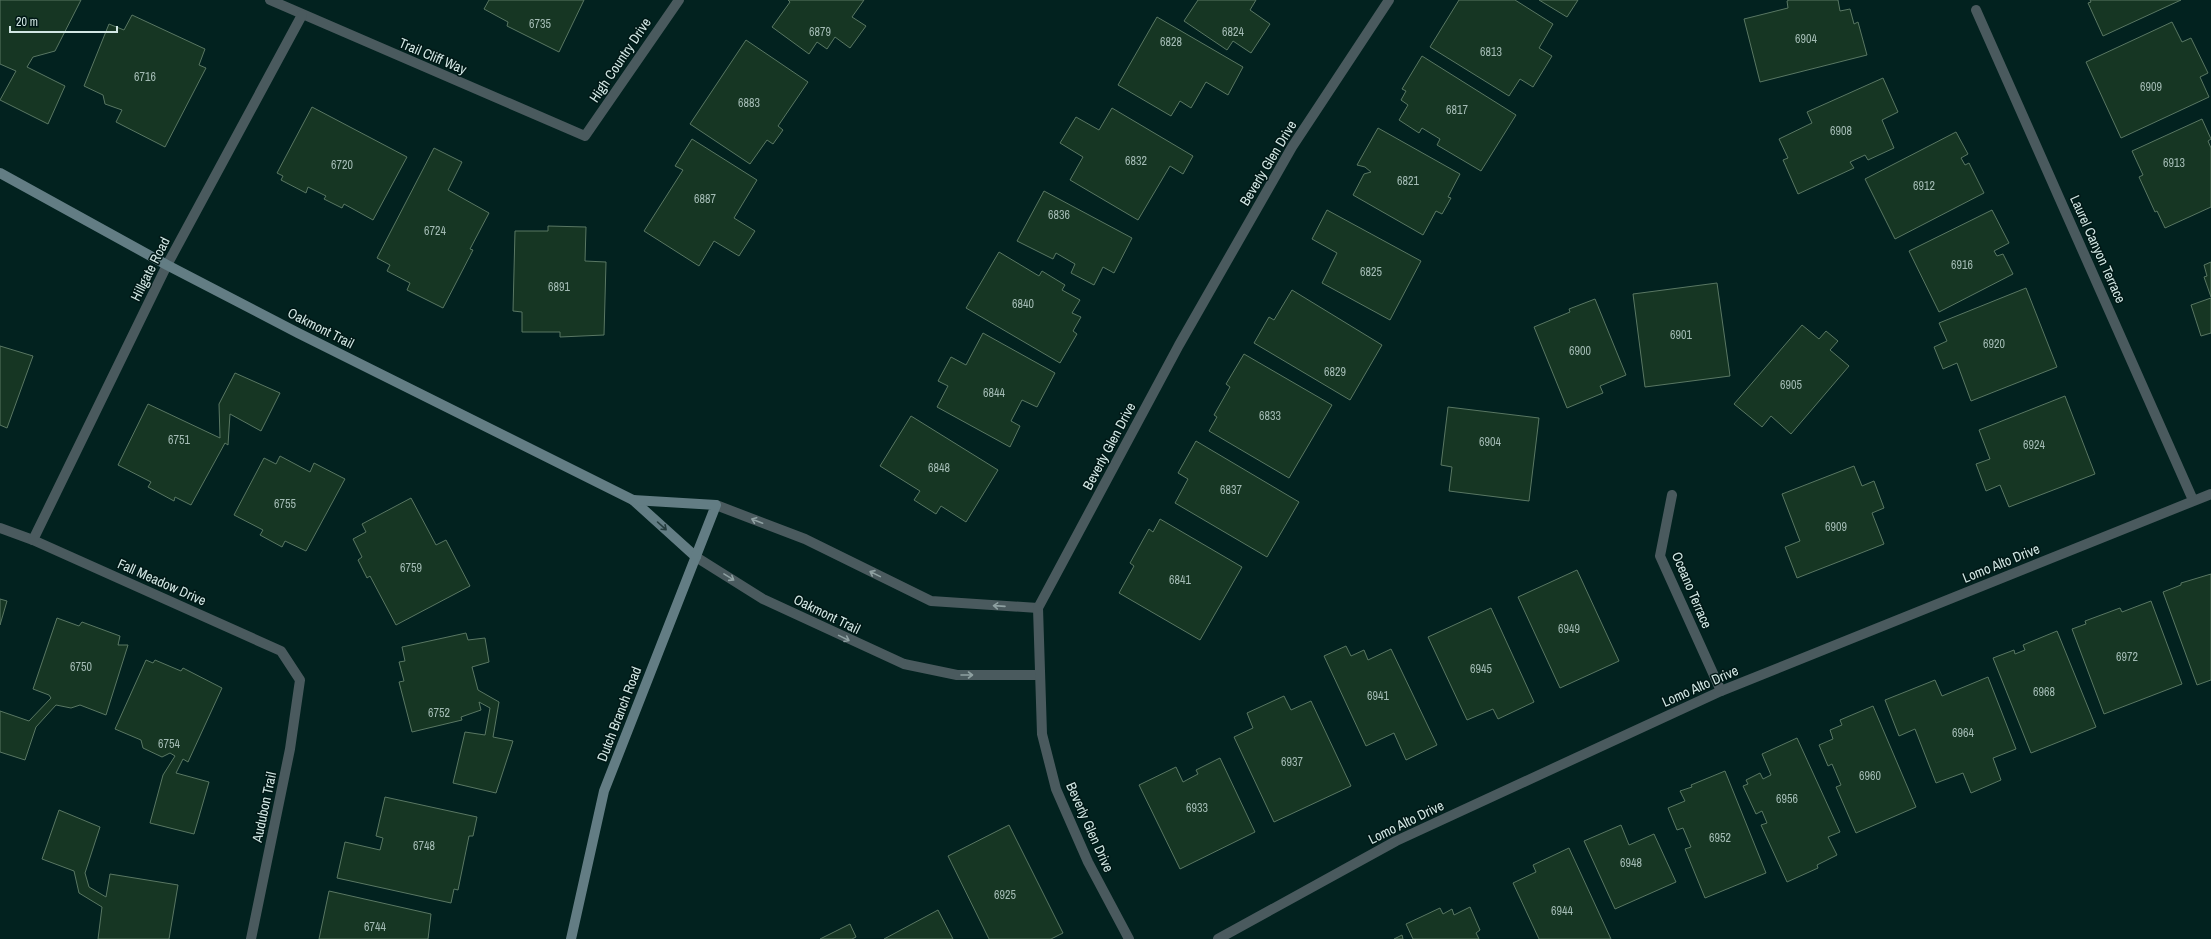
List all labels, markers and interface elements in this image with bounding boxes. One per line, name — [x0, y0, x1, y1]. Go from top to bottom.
scale bar — [10, 8, 117, 34]
text: 20 m — [16, 14, 38, 30]
street label: High Country Drive — [585, 14, 655, 106]
house number: 6735 — [529, 16, 551, 32]
house number: 6879 — [809, 24, 831, 40]
house number: 6824 — [1222, 24, 1244, 40]
house number: 6904 — [1795, 31, 1817, 47]
street label: Trail Cliff Way — [396, 34, 470, 78]
house number: 6828 — [1160, 34, 1182, 50]
house number: 6813 — [1480, 44, 1502, 60]
house number: 6716 — [134, 69, 156, 85]
house number: 6909 — [2140, 79, 2162, 95]
house number: 6883 — [738, 95, 760, 111]
house number: 6817 — [1446, 102, 1468, 118]
street label: Beverly Glen Drive — [1235, 117, 1301, 209]
house number: 6908 — [1830, 123, 1852, 139]
house number: 6832 — [1125, 153, 1147, 169]
house number: 6913 — [2163, 155, 2185, 171]
house number: 6720 — [331, 157, 353, 173]
house number: 6821 — [1397, 173, 1419, 189]
house number: 6912 — [1913, 178, 1935, 194]
house number: 6887 — [694, 191, 716, 207]
street label: Laurel Canyon Terrace — [2066, 192, 2130, 306]
house number: 6836 — [1048, 207, 1070, 223]
house number: 6724 — [424, 223, 446, 239]
street label: Hillgate Road — [126, 234, 174, 304]
house number: 6916 — [1951, 257, 1973, 273]
house number: 6825 — [1360, 264, 1382, 280]
house number: 6891 — [548, 279, 570, 295]
house number: 6840 — [1012, 296, 1034, 312]
street label: Oakmont Trail — [285, 304, 357, 352]
house number: 6901 — [1670, 327, 1692, 343]
house number: 6920 — [1983, 336, 2005, 352]
house number: 6900 — [1569, 343, 1591, 359]
house number: 6829 — [1324, 364, 1346, 380]
house number: 6905 — [1780, 377, 1802, 393]
house number: 6844 — [983, 385, 1005, 401]
street label: Beverly Glen Drive — [1078, 399, 1140, 493]
house number: 6833 — [1259, 408, 1281, 424]
house number: 6751 — [168, 432, 190, 448]
house number: 6904 — [1479, 434, 1501, 450]
house number: 6924 — [2023, 437, 2045, 453]
house number: 6848 — [928, 460, 950, 476]
house number: 6837 — [1220, 482, 1242, 498]
house number: 6755 — [274, 496, 296, 512]
one-way arrow — [751, 516, 763, 524]
house number: 6909 — [1825, 519, 1847, 535]
one-way arrow — [657, 521, 667, 531]
street label: Lomo Alto Drive — [1960, 539, 2042, 587]
street label: Oceano Terrace — [1668, 549, 1716, 631]
street label: Fall Meadow Drive — [115, 554, 209, 610]
house number: 6759 — [400, 560, 422, 576]
one-way arrow — [870, 570, 882, 577]
house number: 6841 — [1169, 572, 1191, 588]
one-way arrow — [723, 574, 735, 582]
street label: Oakmont Trail — [791, 590, 863, 638]
one-way arrow — [993, 602, 1006, 609]
house number: 6949 — [1558, 621, 1580, 637]
one-way arrow — [837, 635, 849, 642]
house number: 6972 — [2116, 649, 2138, 665]
house number: 6750 — [70, 659, 92, 675]
house number: 6945 — [1470, 661, 1492, 677]
street label: Lomo Alto Drive — [1659, 661, 1741, 711]
street label: Dutch Branch Road — [593, 664, 645, 764]
one-way arrow — [960, 671, 973, 679]
house number: 6968 — [2033, 684, 2055, 700]
house number: 6941 — [1367, 688, 1389, 704]
house number: 6752 — [428, 705, 450, 721]
house number: 6964 — [1952, 725, 1974, 741]
house number: 6754 — [158, 736, 180, 752]
house number: 6937 — [1281, 754, 1303, 770]
house number: 6960 — [1859, 768, 1881, 784]
street label: Audubon Trail — [248, 770, 280, 845]
street label: Beverly Glen Drive — [1062, 779, 1118, 875]
house number: 6956 — [1776, 791, 1798, 807]
street label: Lomo Alto Drive — [1365, 796, 1447, 848]
house number: 6933 — [1186, 800, 1208, 816]
house number: 6952 — [1709, 830, 1731, 846]
house number: 6748 — [413, 838, 435, 854]
house number: 6948 — [1620, 855, 1642, 871]
house number: 6925 — [994, 887, 1016, 903]
house number: 6944 — [1551, 903, 1573, 919]
house number: 6744 — [364, 919, 386, 935]

